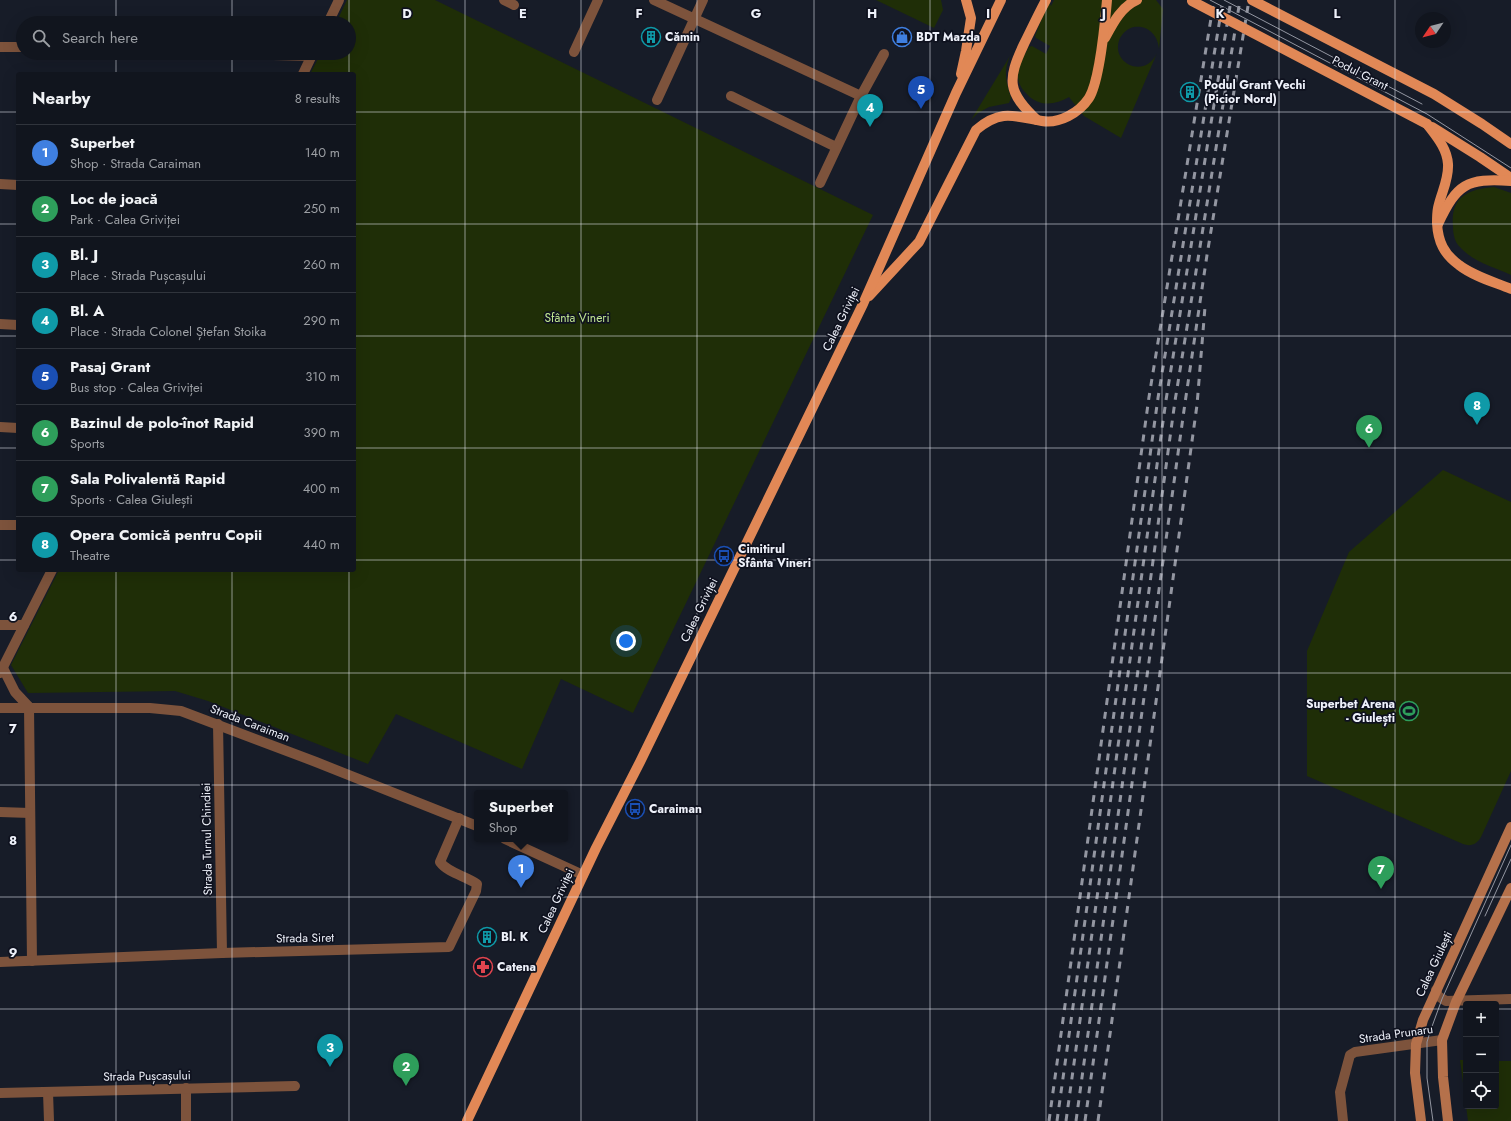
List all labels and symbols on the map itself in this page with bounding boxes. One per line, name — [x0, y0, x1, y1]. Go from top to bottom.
text: D — [402, 4, 412, 23]
text: E — [519, 4, 527, 23]
text: F — [635, 4, 643, 23]
text: G — [751, 4, 762, 23]
text: H — [867, 4, 877, 23]
text: I — [986, 4, 990, 23]
text: J — [1099, 4, 1106, 23]
text: K — [1215, 4, 1225, 23]
text: L — [1334, 4, 1341, 23]
north arrow — [1415, 12, 1451, 48]
building icon: Cămin — [640, 26, 662, 48]
shop icon: BDT Mazda — [891, 26, 913, 48]
place label: Cămin — [665, 28, 700, 46]
place label: BDT Mazda — [916, 28, 980, 46]
street label: Podul Grant — [1329, 51, 1391, 95]
pin: 5 — [908, 76, 934, 109]
place label: Podul Grant Vechi (Picior Nord) — [1204, 76, 1306, 108]
building icon: Podul Grant Vechi (Picior Nord) — [1179, 81, 1201, 103]
pin: 4 — [857, 94, 883, 127]
street label: Calea Griviței — [818, 284, 864, 354]
park label: Sfânta Vineri — [544, 309, 610, 327]
pin: 8 — [1464, 392, 1490, 425]
pin: 6 — [1356, 415, 1382, 448]
place label: Cimitirul Sfânta Vineri — [738, 540, 811, 572]
bus stop icon: Cimitirul Sfânta Vineri — [713, 545, 735, 567]
street label: Calea Griviței — [676, 575, 722, 645]
text: 6 — [9, 607, 18, 626]
your location — [616, 631, 636, 651]
place label: Superbet Arena - Giulești — [1306, 695, 1395, 727]
street label: Strada Caraiman — [208, 700, 292, 746]
sports icon: Superbet Arena - Giulești — [1398, 700, 1420, 722]
text: 7 — [9, 719, 17, 738]
street label: Strada Turnul Chindiei — [197, 782, 217, 896]
bus stop icon: Caraiman — [624, 798, 646, 820]
place label: Caraiman — [649, 800, 702, 818]
text: 8 — [9, 831, 17, 850]
pin: 1 — [508, 855, 534, 888]
pin: 7 — [1368, 856, 1394, 889]
street label: Calea Griviței — [533, 866, 579, 936]
building icon: Bl. K — [476, 926, 498, 948]
street label: Strada Siret — [276, 928, 334, 948]
place label: Bl. K — [501, 928, 529, 946]
street label: Calea Giulești — [1411, 928, 1457, 1000]
text: 9 — [9, 943, 18, 962]
pharmacy icon: Catena — [472, 956, 494, 978]
place label: Catena — [497, 958, 536, 976]
street label: Strada Prunaru — [1358, 1020, 1434, 1048]
pin: 3 — [317, 1034, 343, 1067]
pin: 2 — [393, 1053, 419, 1086]
street label: Strada Pușcașului — [103, 1066, 191, 1086]

